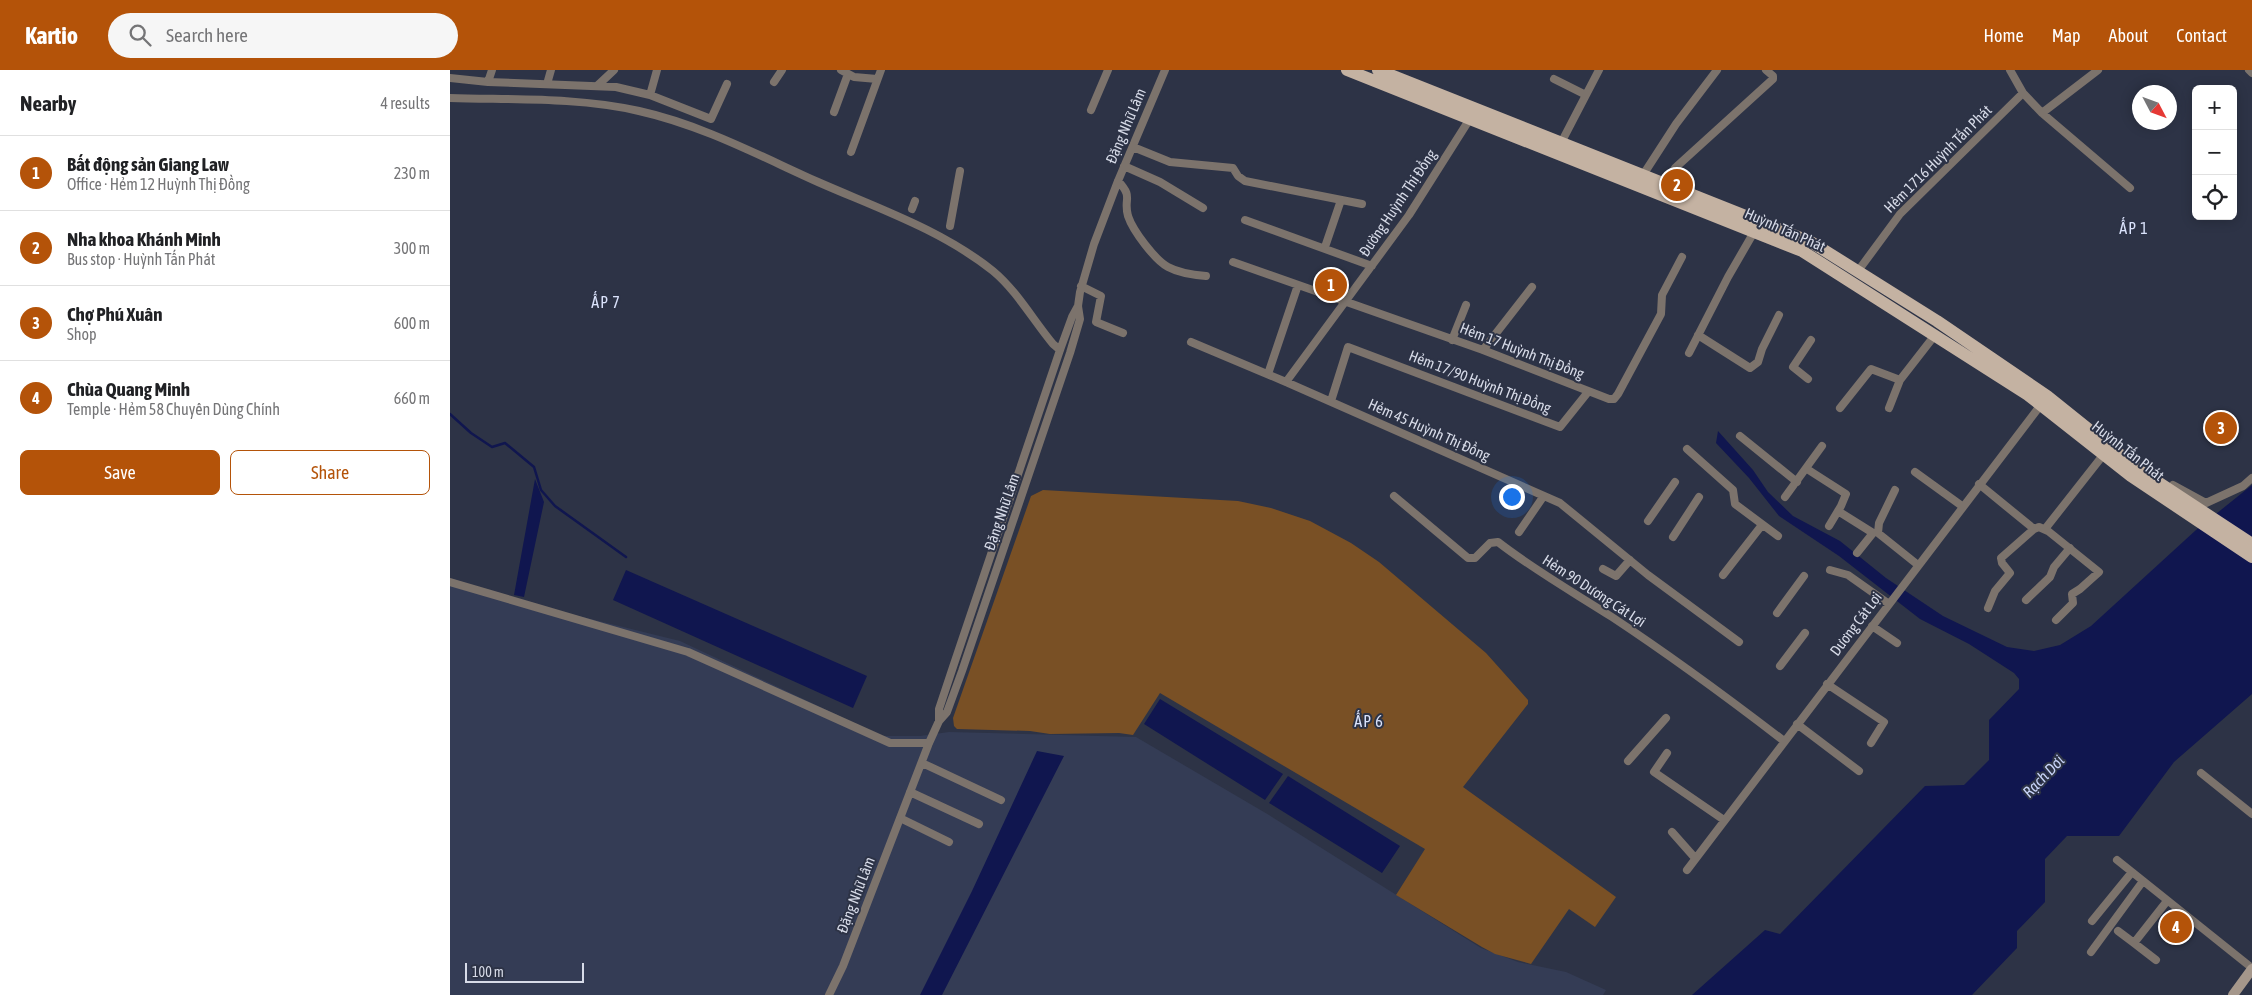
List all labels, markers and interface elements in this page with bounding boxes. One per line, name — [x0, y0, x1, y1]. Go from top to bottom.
search box — [108, 13, 458, 58]
icon: search — [126, 21, 154, 49]
text: Kartio — [25, 22, 78, 49]
text: Search here — [166, 24, 248, 46]
text: Home — [1984, 25, 2024, 46]
text: Map — [2052, 25, 2081, 46]
text: About — [2109, 25, 2148, 46]
text: Contact — [2176, 25, 2227, 46]
north arrow — [2132, 85, 2177, 130]
map controls — [2192, 85, 2237, 220]
button: + — [2192, 85, 2237, 130]
street label: Đặng Nhữ Lâm — [1102, 86, 1149, 166]
text: Nearby — [20, 91, 76, 115]
text: 4 results — [380, 94, 430, 112]
street label: Hẻm 1716 Huỳnh Tấn Phát — [1880, 101, 1995, 216]
button: − — [2192, 130, 2237, 175]
street label: Đường Huỳnh Thị Đồng — [1355, 146, 1440, 259]
text: Bất động sản Giang Law — [67, 153, 229, 175]
text: 1 — [32, 164, 40, 182]
text: 230 m — [394, 164, 430, 182]
pin: 2 — [1661, 166, 1693, 204]
text: Office · Hẻm 12 Huỳnh Thị Đồng — [67, 175, 250, 193]
button: locate — [2192, 175, 2237, 220]
street label: Huỳnh Tấn Phát — [1742, 204, 1828, 255]
district label: ẤP 1 — [2119, 217, 2149, 237]
text: Nha khoa Khánh Minh — [67, 228, 221, 250]
text: 2 — [32, 239, 40, 257]
text: 300 m — [394, 239, 430, 257]
text: Bus stop · Huỳnh Tấn Phát — [67, 250, 215, 268]
pin: 1 — [1315, 266, 1347, 304]
district label: ẤP 7 — [591, 291, 621, 311]
text: Chợ Phú Xuân — [67, 303, 162, 325]
text: 3 — [32, 314, 40, 332]
text: 600 m — [394, 314, 430, 332]
street label: Hẻm 17 Huỳnh Thị Đồng — [1458, 319, 1587, 382]
text: Shop — [67, 325, 97, 343]
street label: Hẻm 17/90 Huỳnh Thị Đồng — [1407, 347, 1554, 417]
text: Chùa Quang Minh — [67, 378, 190, 400]
text: 4 — [32, 389, 40, 407]
text: 660 m — [394, 389, 430, 407]
street label: Hẻm 45 Huỳnh Thị Đồng — [1366, 395, 1493, 464]
text: Temple · Hẻm 58 Chuyên Dùng Chính — [67, 400, 280, 418]
pin: 3 — [2205, 409, 2237, 447]
street label: Huỳnh Tấn Phát — [2089, 417, 2168, 484]
button: Save — [20, 450, 220, 495]
button: Share — [230, 450, 430, 495]
street label: Đặng Nhữ Lâm — [980, 471, 1023, 553]
your location — [1499, 484, 1525, 510]
street label: Hẻm 90 Dương Cát Lợi — [1540, 551, 1649, 630]
street label: Dương Cát Lợi — [1826, 589, 1885, 659]
district label: ẤP 6 — [1354, 710, 1384, 730]
water label: Rạch Dơi — [2019, 751, 2068, 801]
street label: Đặng Nhữ Lâm — [833, 854, 878, 935]
pin: 4 — [2160, 908, 2192, 946]
scale bar — [465, 960, 584, 983]
text: 100 m — [472, 964, 504, 980]

